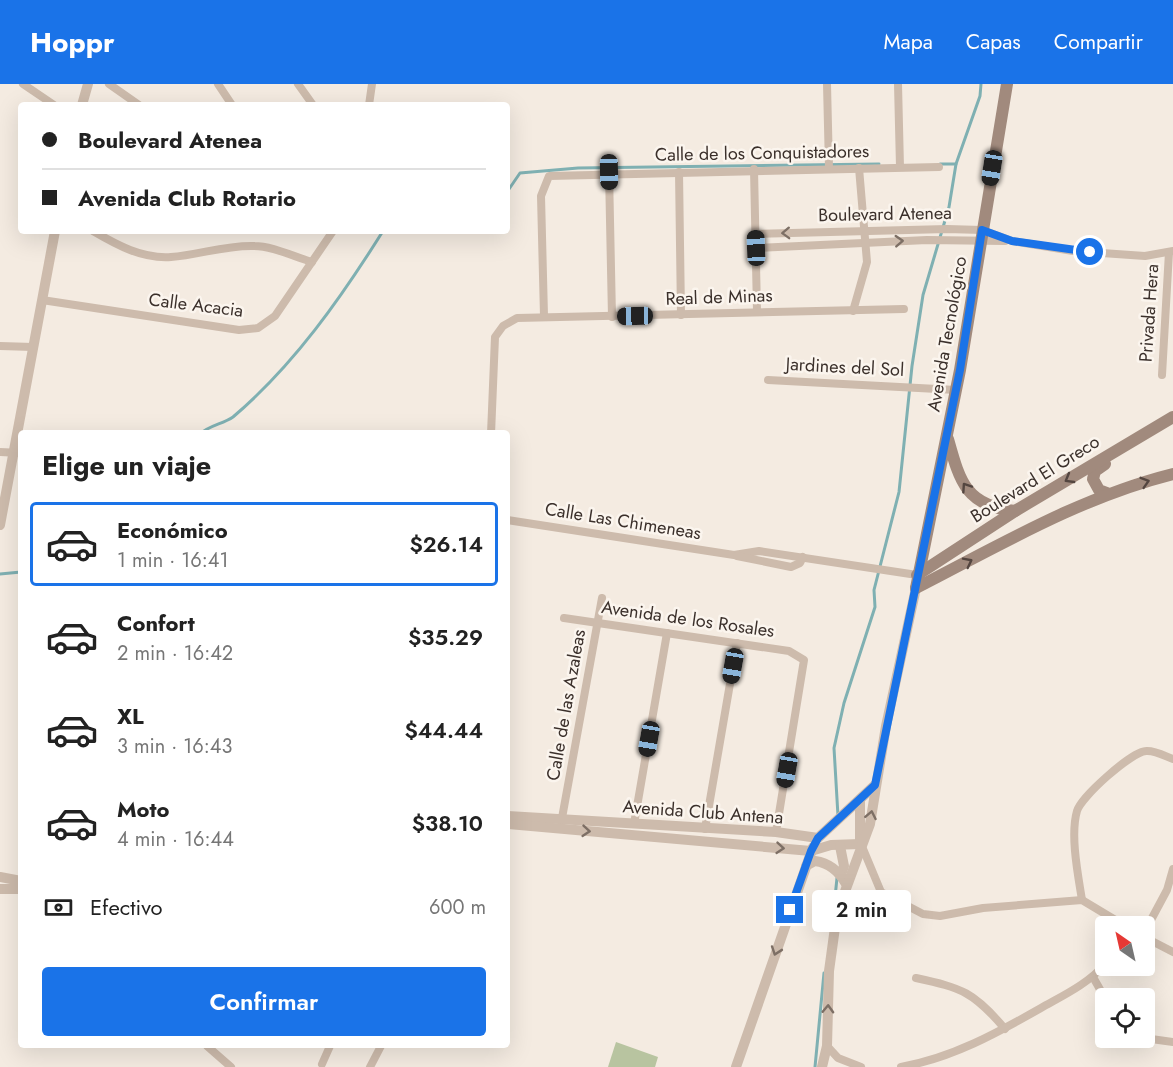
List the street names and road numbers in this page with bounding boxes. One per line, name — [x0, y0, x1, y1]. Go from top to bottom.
street label: Calle de los Conquistadores — [655, 138, 869, 168]
street label: Boulevard Atenea — [818, 200, 952, 228]
street label: Avenida Tecnológico — [921, 254, 973, 414]
street label: Privada Hera — [1133, 263, 1165, 363]
street label: Real de Minas — [665, 282, 773, 312]
street label: Calle Acacia — [147, 286, 245, 324]
street label: Jardines del Sol — [783, 351, 905, 383]
street label: Boulevard El Greco — [965, 429, 1105, 529]
street label: Calle Las Chimeneas — [543, 496, 703, 546]
street label: Avenida de los Rosales — [600, 594, 776, 644]
street label: Calle de las Azaleas — [540, 627, 592, 783]
street label: Avenida Club Antena — [622, 793, 784, 831]

